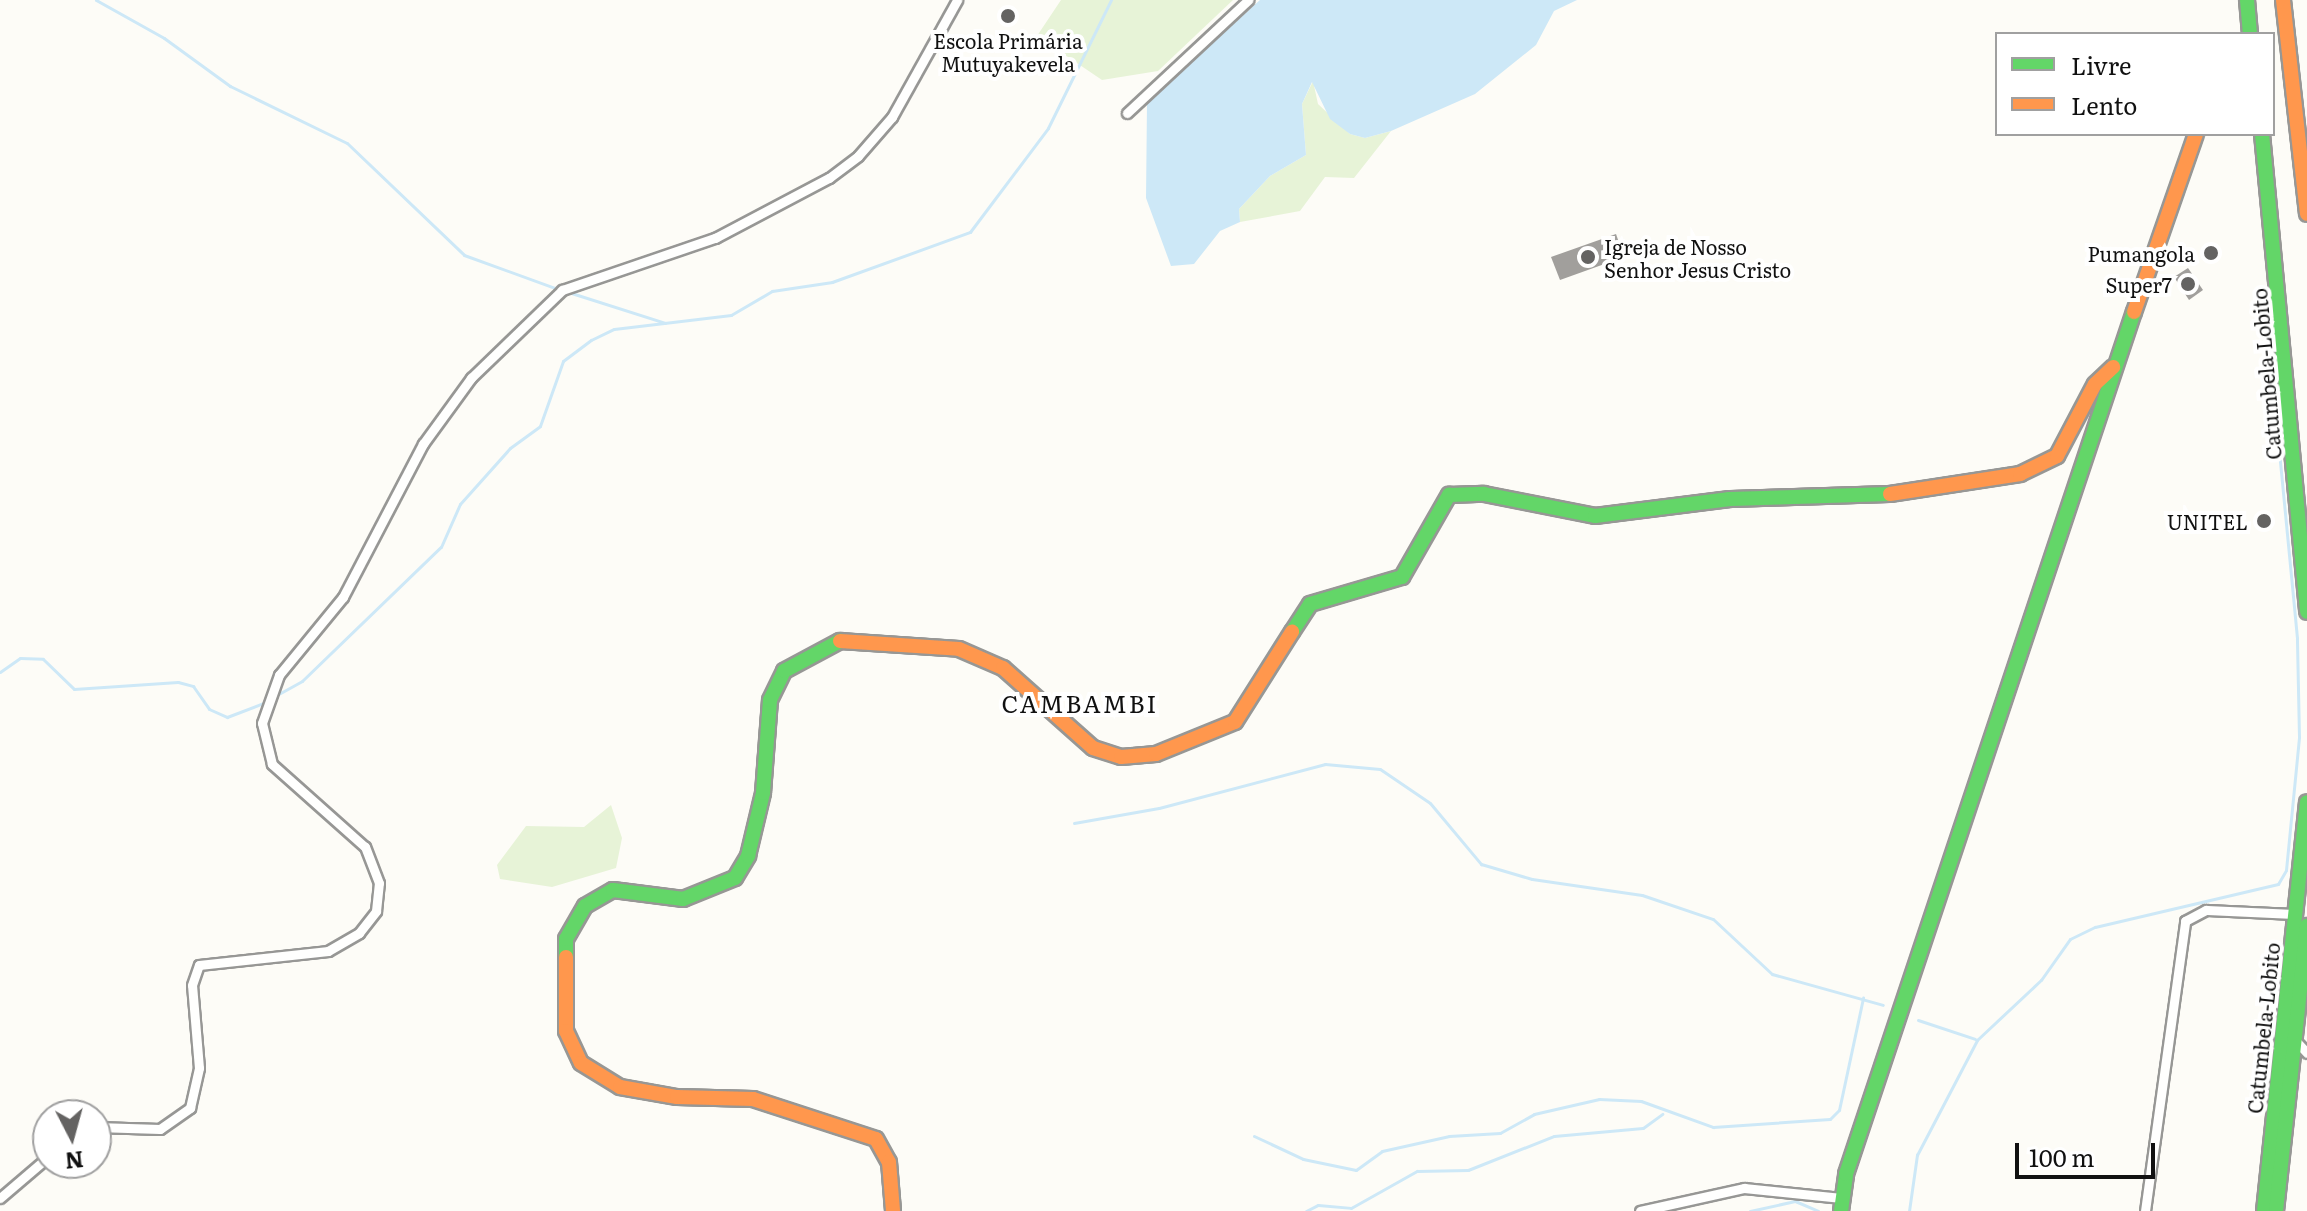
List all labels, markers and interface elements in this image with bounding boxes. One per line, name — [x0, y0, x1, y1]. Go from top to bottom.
marker: Escola Primária Mutuyakevela — [999, 7, 1017, 25]
place label: Escola Primária Mutuyakevela — [933, 28, 1083, 75]
legend — [1995, 32, 2275, 136]
text: Livre — [2071, 47, 2131, 82]
text: Lento — [2071, 87, 2137, 122]
place label: Igreja de Nosso Senhor Jesus Cristo — [1604, 234, 1791, 281]
place label: Pumangola — [2087, 241, 2195, 265]
marker: Pumangola — [2202, 244, 2220, 262]
marker: Igreja de Nosso Senhor Jesus Cristo — [1579, 248, 1597, 266]
place label: Super7 — [2105, 272, 2172, 296]
marker: Super7 — [2179, 275, 2197, 293]
street label: Catumbela-Lobito — [2247, 287, 2285, 461]
place label: UNITEL — [2167, 509, 2248, 533]
marker: UNITEL — [2255, 512, 2273, 530]
district label: CAMBAMBI — [1002, 689, 1158, 717]
street label: Catumbela-Lobito — [2242, 941, 2284, 1115]
north arrow — [32, 1099, 112, 1179]
scale bar — [2019, 1127, 2159, 1177]
text: 100 m — [2029, 1139, 2095, 1174]
text: N — [63, 1144, 85, 1179]

